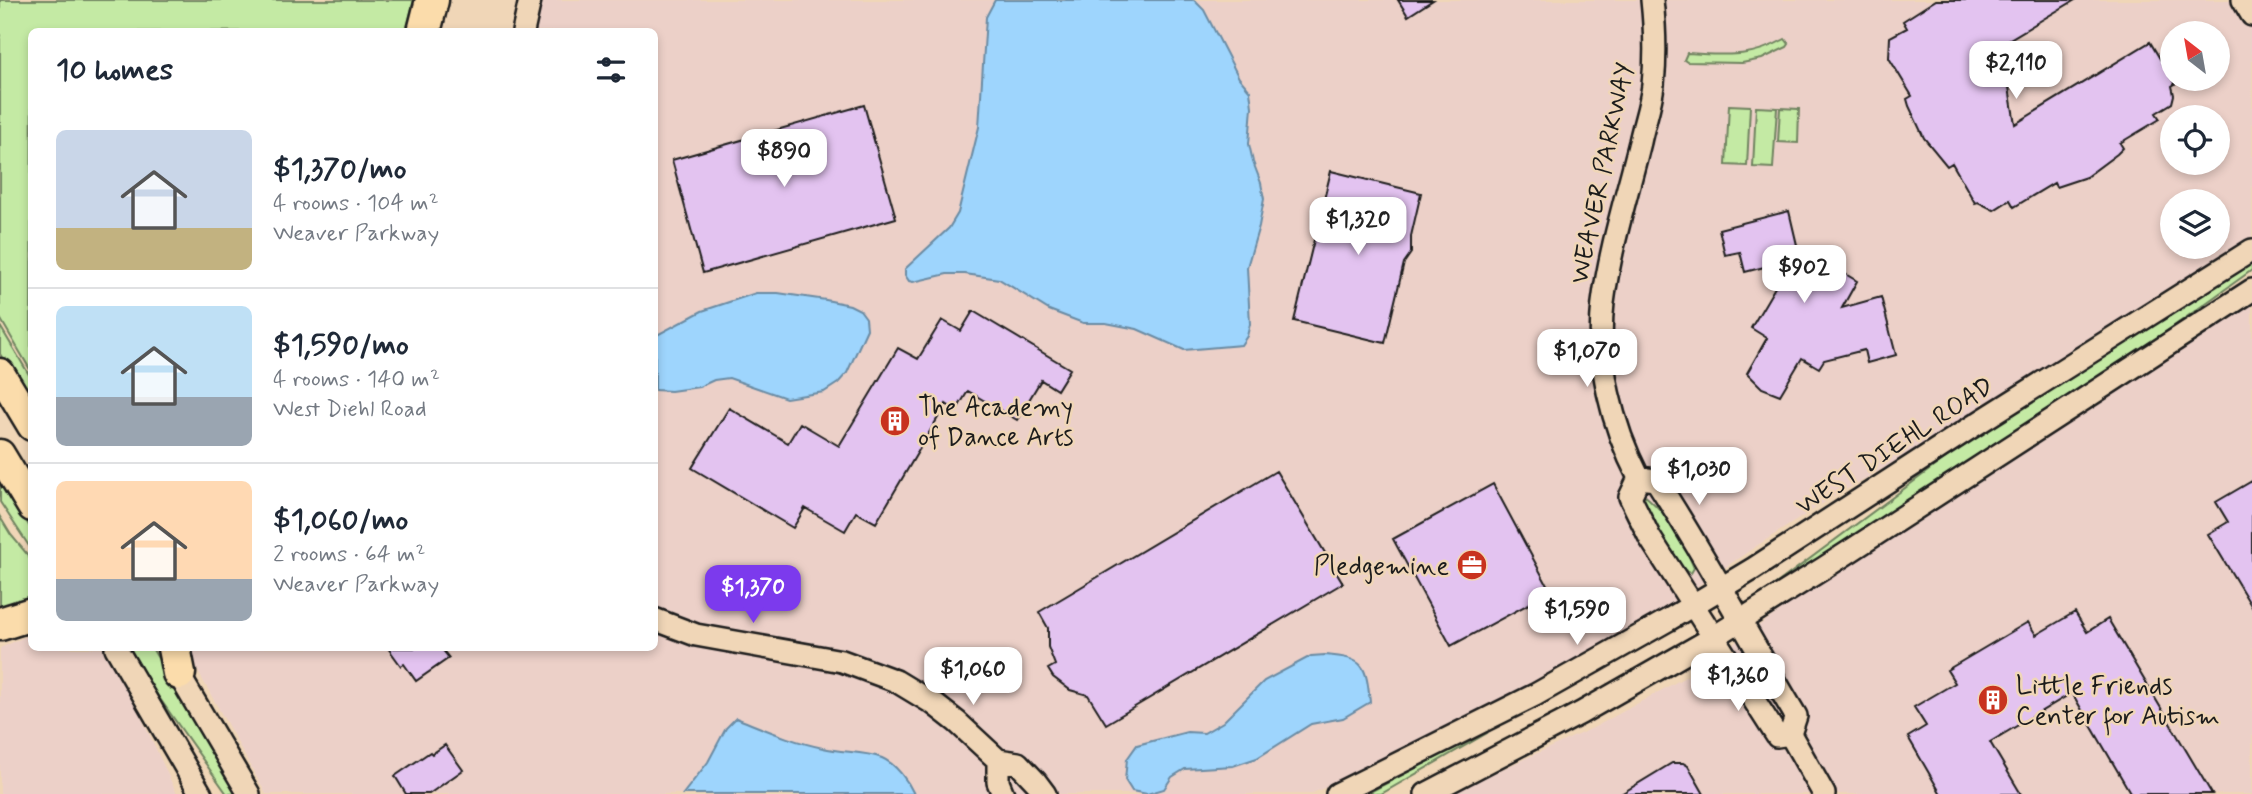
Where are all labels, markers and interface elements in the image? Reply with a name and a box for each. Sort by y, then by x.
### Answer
north arrow [2160,21,2230,91]
map controls [2160,21,2230,259]
pin: $2,110 [1959,42,2073,101]
text: $2,110 [1985,49,2047,79]
text: 10 homes [56,51,173,90]
icon: filters [592,51,630,89]
street label: WEAVER PARKWAY [1563,60,1643,287]
button: locate [2160,105,2230,175]
pin: $890 [743,130,825,189]
text: $890 [757,137,811,167]
text: $1,370/mo [273,150,407,189]
icon: home [112,158,196,242]
text: 4 rooms · 104 m² [273,189,439,219]
button: layers [2160,189,2230,259]
pin: $1,320 [1301,198,1415,257]
text: $1,320 [1325,205,1391,235]
text: Weaver Parkway [273,219,439,249]
pin: $902 [1763,246,1845,305]
text: $902 [1778,253,1830,283]
text: $1,590/mo [273,326,409,365]
pin: $1,070 [1530,330,1644,389]
icon: home [112,334,196,418]
text: $1,070 [1553,337,1621,367]
text: 4 rooms · 140 m² [273,365,440,395]
street label: WEST DIEHL ROAD [1790,370,2001,523]
place label: The Academy of Dance Arts [918,391,1074,455]
text: West Diehl Road [273,395,427,425]
building icon: The Academy of Dance Arts [878,404,912,438]
pin: $1,030 [1642,448,1756,507]
text: $1,030 [1667,455,1731,485]
text: $1,060/mo [273,501,408,540]
icon: home [112,509,196,593]
text: 2 rooms · 64 m² [273,540,425,570]
office icon: Pledgemine [1455,548,1489,582]
place label: Pledgemine [1314,550,1449,584]
pin: $1,370 [696,566,810,625]
text: Weaver Parkway [273,570,439,600]
text: $1,370 [721,573,785,603]
pin: $1,590 [1520,588,1634,647]
text: $1,590 [1544,595,1610,625]
pin: $1,060 [916,648,1030,707]
pin: $1,360 [1681,654,1795,713]
text: $1,060 [940,655,1006,685]
text: $1,360 [1707,661,1769,691]
place label: Little Friends Center for Autism [2016,670,2220,736]
building icon: Little Friends Center for Autism [1976,683,2010,717]

